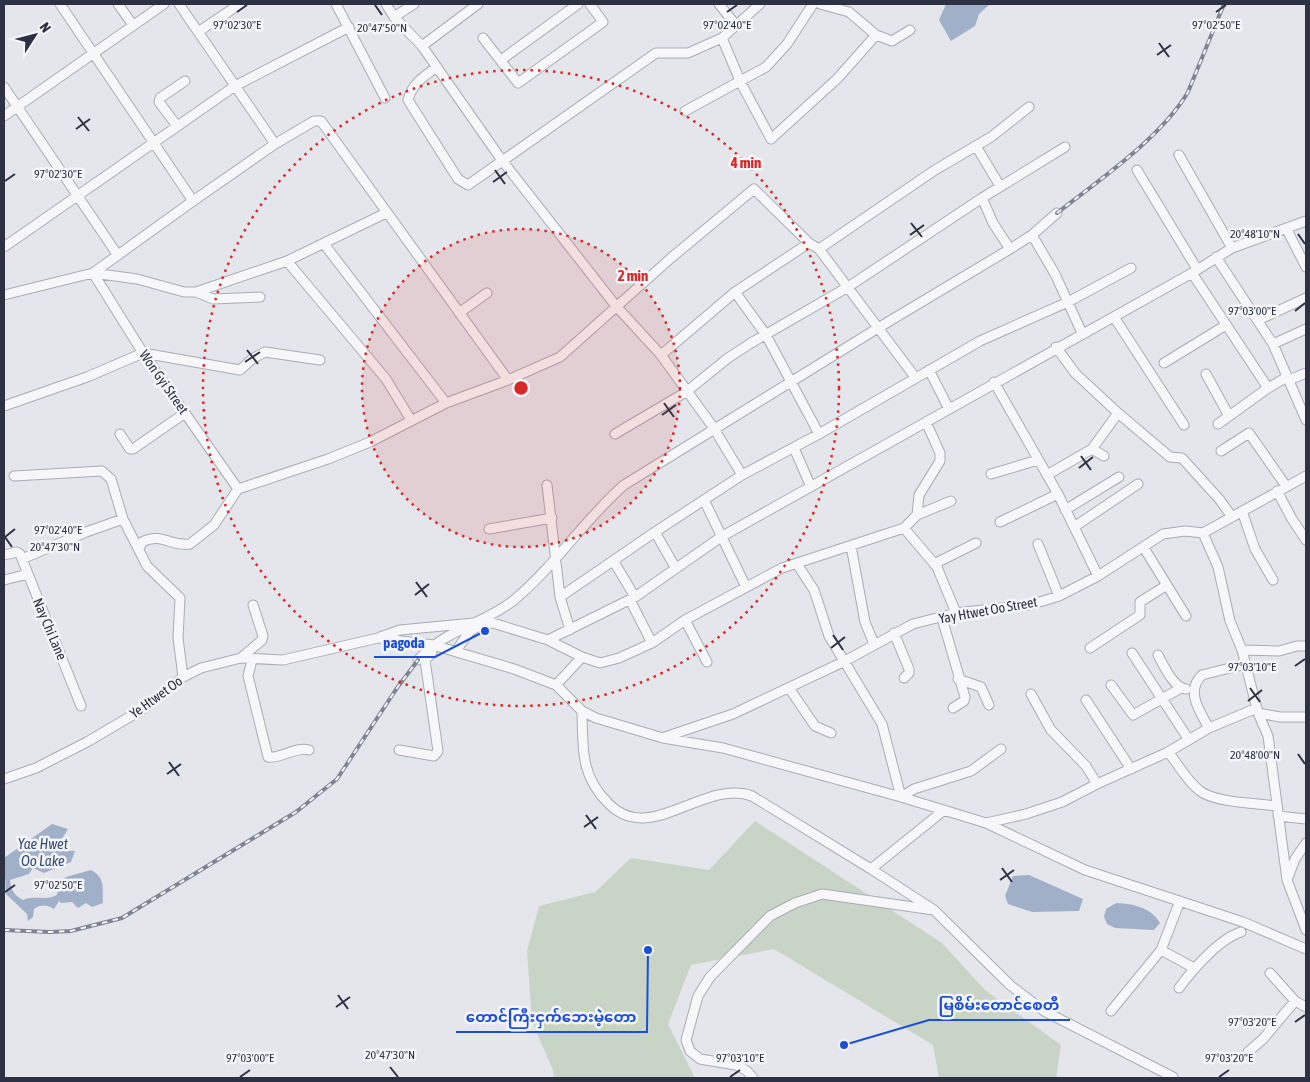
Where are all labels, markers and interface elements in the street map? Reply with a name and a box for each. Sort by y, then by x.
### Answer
north arrow [10,10,60,60]
text: 97°02'30"E [213,18,261,32]
text: 97°02'40"E [703,18,751,32]
text: 97°02'50"E [1192,18,1240,32]
text: N [37,19,54,35]
text: 20°47'50"N [357,21,407,35]
text: 4 min [730,154,761,171]
text: 97°02'30"E [34,167,82,181]
text: 20°48'10"N [1230,227,1280,241]
text: 2 min [618,267,648,284]
text: 97°03'00"E [1228,304,1276,318]
street label: Won Gyi Street [136,347,192,417]
centre of rings [512,379,530,397]
text: 97°02'40"E [34,523,82,537]
text: 20°47'30"N [30,540,80,554]
street label: Yay Htwet Oo Street [938,593,1038,627]
street label: Nay Chi Lane [30,596,70,662]
callout: pagoda [374,627,435,657]
text: pagoda [383,634,425,651]
text: 97°03'10"E [1228,660,1276,674]
street label: Ye Htwet Oo [127,673,185,721]
text: 20°48'00"N [1230,748,1280,762]
water label: Yae Hwet Oo Lake [18,835,69,869]
text: 97°02'50"E [34,878,82,892]
callout: မြစိမ်းတောင်စေတီ [929,990,1070,1020]
text: မြစိမ်းတောင်စေတီ [939,995,1059,1017]
callout: တောင်ကြီးငှက်ဘေးမဲ့တော [456,1002,647,1032]
text: တောင်ကြီးငှက်ဘေးမဲ့တော [466,1007,636,1029]
text: 97°03'20"E [1228,1015,1276,1029]
text: 20°47'30"N [365,1048,415,1062]
text: 97°03'00"E [226,1051,274,1065]
text: 97°03'10"E [716,1051,764,1065]
text: 97°03'20"E [1205,1051,1253,1065]

